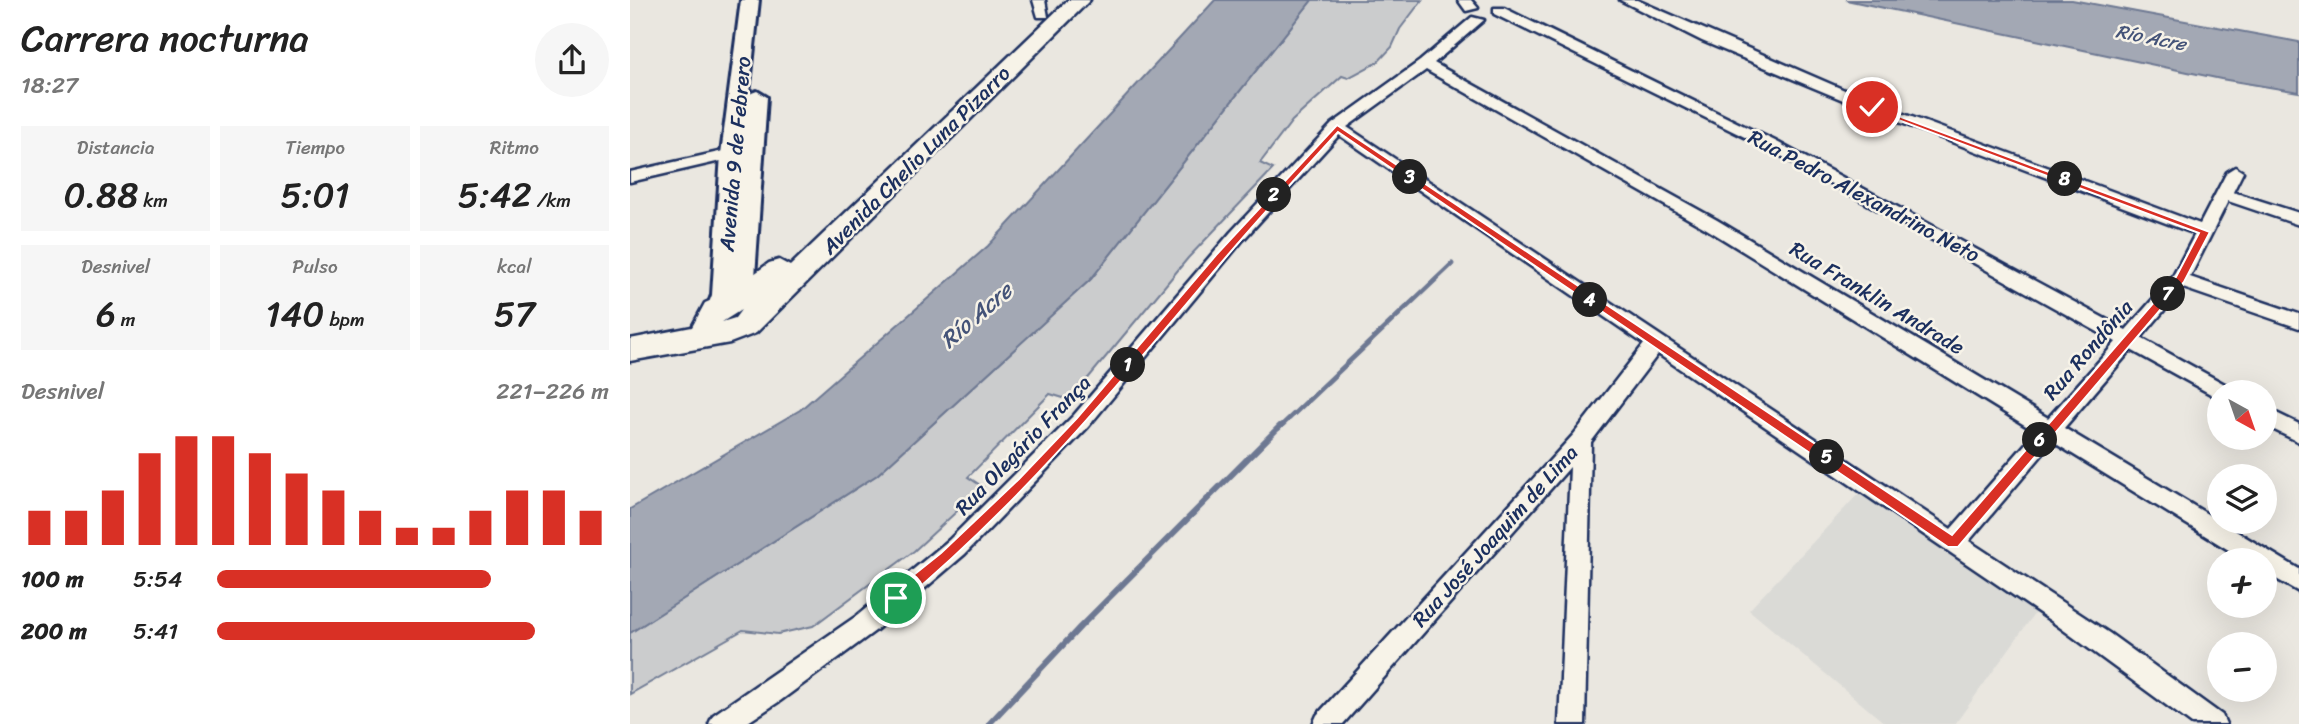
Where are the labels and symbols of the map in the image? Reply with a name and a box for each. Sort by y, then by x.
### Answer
water label: Río Acre [2113,15,2191,61]
street label: Avenida 9 de Febrero [707,55,762,254]
street label: Avenida Chelio Luna Pizarro [811,56,1020,265]
pin [1842,77,1902,137]
street label: Rua Pedro Alexandrino Neto [1741,119,1987,274]
pin: 3 [1392,160,1428,194]
pin: 8 [2048,162,2082,196]
pin: 2 [1256,178,1292,212]
street label: Rua Franklin Andrade [1782,230,1972,366]
water label: Río Acre [931,270,1024,359]
pin: 7 [2150,276,2186,312]
pin: 4 [1572,282,1608,318]
street label: Rua Rondônia [2033,290,2143,409]
pin: 1 [1110,348,1146,382]
street label: Rua Olegário França [945,365,1101,525]
north arrow [2207,380,2277,450]
pin: 6 [2022,422,2058,458]
street label: Rua José Joaquim de Lima [1402,435,1588,636]
pin: 5 [1810,440,1844,475]
pin [866,568,926,628]

